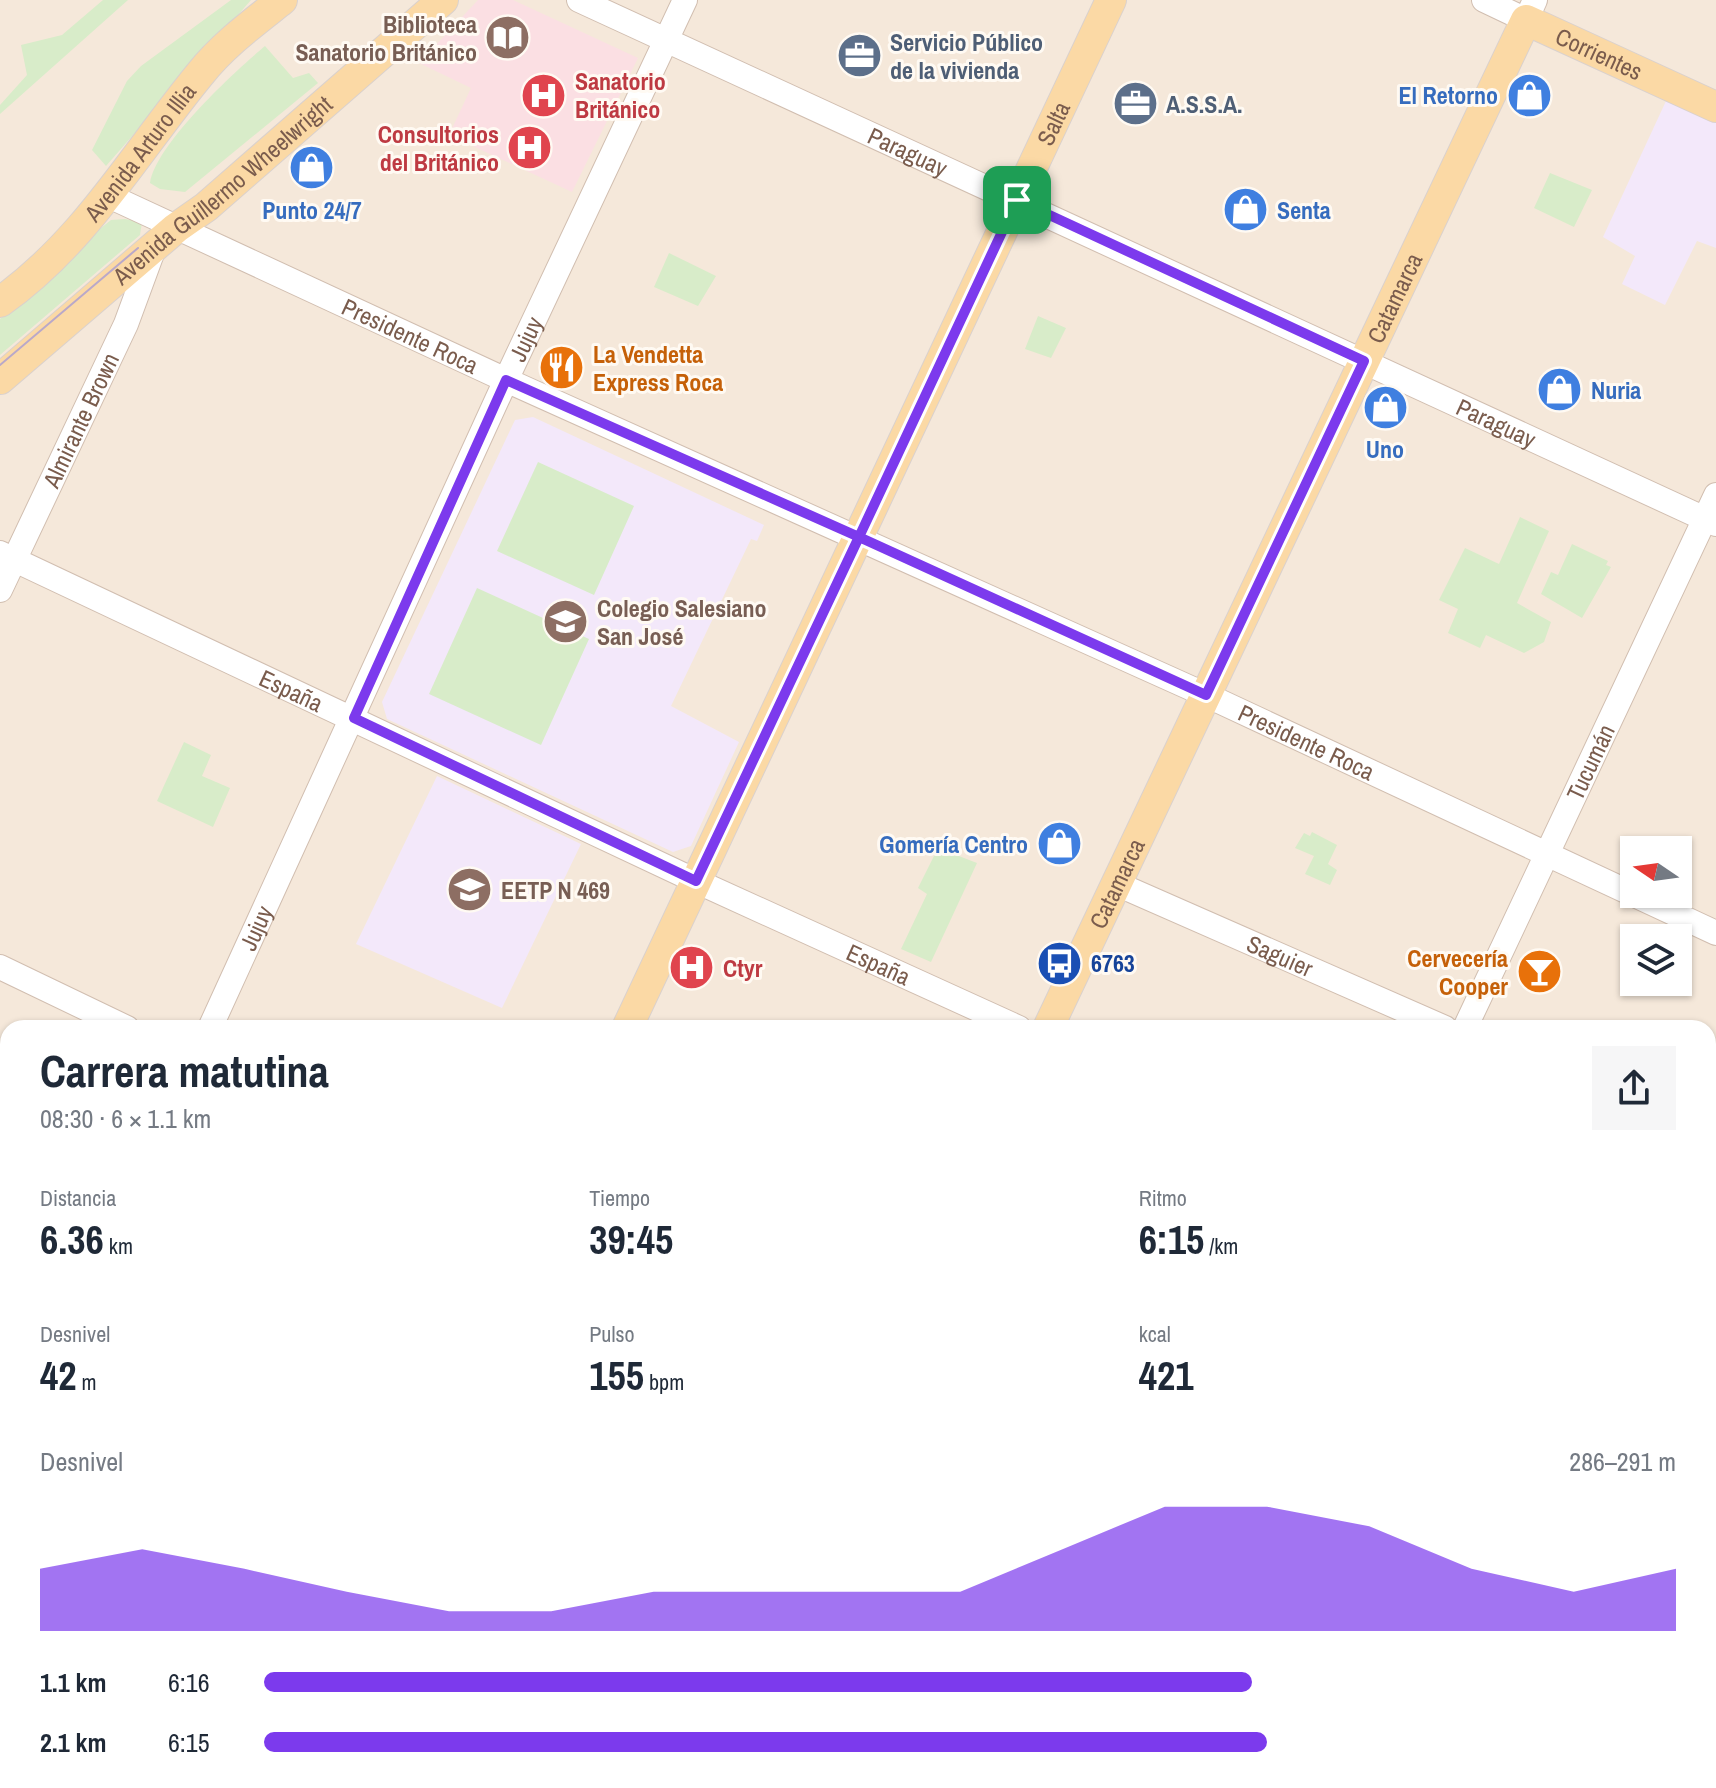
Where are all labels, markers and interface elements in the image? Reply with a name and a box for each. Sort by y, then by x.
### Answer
place label: Biblioteca Sanatorio Británico [295,8,477,68]
library icon: Biblioteca Sanatorio Británico [484,14,532,62]
street label: Corrientes [1551,20,1648,87]
place label: Servicio Público de la vivienda [890,26,1043,86]
office icon: Servicio Público de la vivienda [835,32,883,80]
place label: Sanatorio Británico [575,65,666,125]
hospital icon: Sanatorio Británico [520,71,568,119]
shop icon: El Retorno [1505,71,1553,119]
street label: Avenida Arturo Illia [76,76,203,229]
place label: El Retorno [1398,79,1498,111]
office icon: A.S.S.A. [1111,80,1159,128]
street label: Avenida Guillermo Wheelwright [105,88,339,292]
place label: A.S.S.A. [1166,88,1243,120]
street label: Salta [1029,96,1077,150]
place label: Consultorios del Británico [378,118,499,178]
street label: Paraguay [863,119,953,184]
hospital icon: Consultorios del Británico [506,124,554,172]
shop icon: Punto 24/7 [288,144,336,192]
pin [983,166,1051,234]
icon: arrive [995,178,1039,222]
shop icon: Senta [1222,186,1270,234]
place label: Punto 24/7 [262,194,362,226]
place label: Senta [1277,194,1331,226]
street label: Catamarca [1359,248,1429,348]
street label: Presidente Roca [337,290,484,381]
street label: Jujuy [501,311,550,366]
place label: La Vendetta Express Roca [593,338,723,398]
restaurant icon: La Vendetta Express Roca [538,344,586,392]
street label: Almirante Brown [34,347,126,494]
shop icon: Nuria [1536,366,1584,414]
place label: Nuria [1591,374,1641,406]
shop icon: Uno [1361,383,1409,431]
street label: Paraguay [1451,391,1541,455]
place label: Uno [1366,433,1404,465]
place label: Colegio Salesiano San José [597,592,767,652]
school or university icon: Colegio Salesiano San José [542,598,590,646]
street label: España [254,662,328,719]
street label: Presidente Roca [1233,696,1380,787]
street label: Tucumán [1559,719,1622,805]
shop icon: Gomería Centro [1035,820,1083,868]
place label: Gomería Centro [879,828,1028,860]
street label: Catamarca [1081,833,1152,934]
north arrow [1620,836,1692,908]
map controls [1620,836,1692,996]
school or university icon: EETP N 469 [446,866,494,914]
place label: EETP N 469 [501,874,610,906]
street label: Jujuy [232,900,280,955]
button: layers [1620,924,1692,996]
street label: Saguier [1242,927,1318,984]
street label: España [842,936,916,993]
bus stop icon: 6763 [1036,939,1084,987]
place label: Cervecería Cooper [1407,942,1508,1002]
hospital icon: Ctyr [668,944,716,992]
place label: 6763 [1091,947,1135,979]
bar icon: Cervecería Cooper [1515,948,1563,996]
place label: Ctyr [723,952,763,984]
text: Carrera matutina [40,1041,329,1101]
button: share [1592,1046,1676,1130]
text: 08:30 · 6 × 1.1 km [40,1101,211,1136]
text: Distancia [40,1183,116,1213]
text: Tiempo [589,1183,650,1213]
text: Ritmo [1139,1183,1187,1213]
text: 6.36 [40,1213,104,1266]
text: 39:45 [589,1213,673,1266]
text: 6:15 [1139,1213,1204,1266]
text: km [104,1231,133,1261]
text: /km [1204,1231,1238,1261]
text: Desnivel [40,1319,110,1349]
text: Pulso [589,1319,634,1349]
text: kcal [1139,1319,1171,1349]
text: 42 [40,1349,76,1402]
text: 155 [589,1349,644,1402]
text: 421 [1139,1349,1193,1402]
text: m [76,1367,97,1397]
text: bpm [644,1367,684,1397]
text: Desnivel [40,1444,123,1479]
text: 286–291 m [1569,1444,1676,1479]
text: 1.1 km [40,1665,106,1700]
text: 6:16 [168,1665,210,1700]
text: 2.1 km [40,1725,106,1760]
text: 6:15 [168,1725,210,1760]

